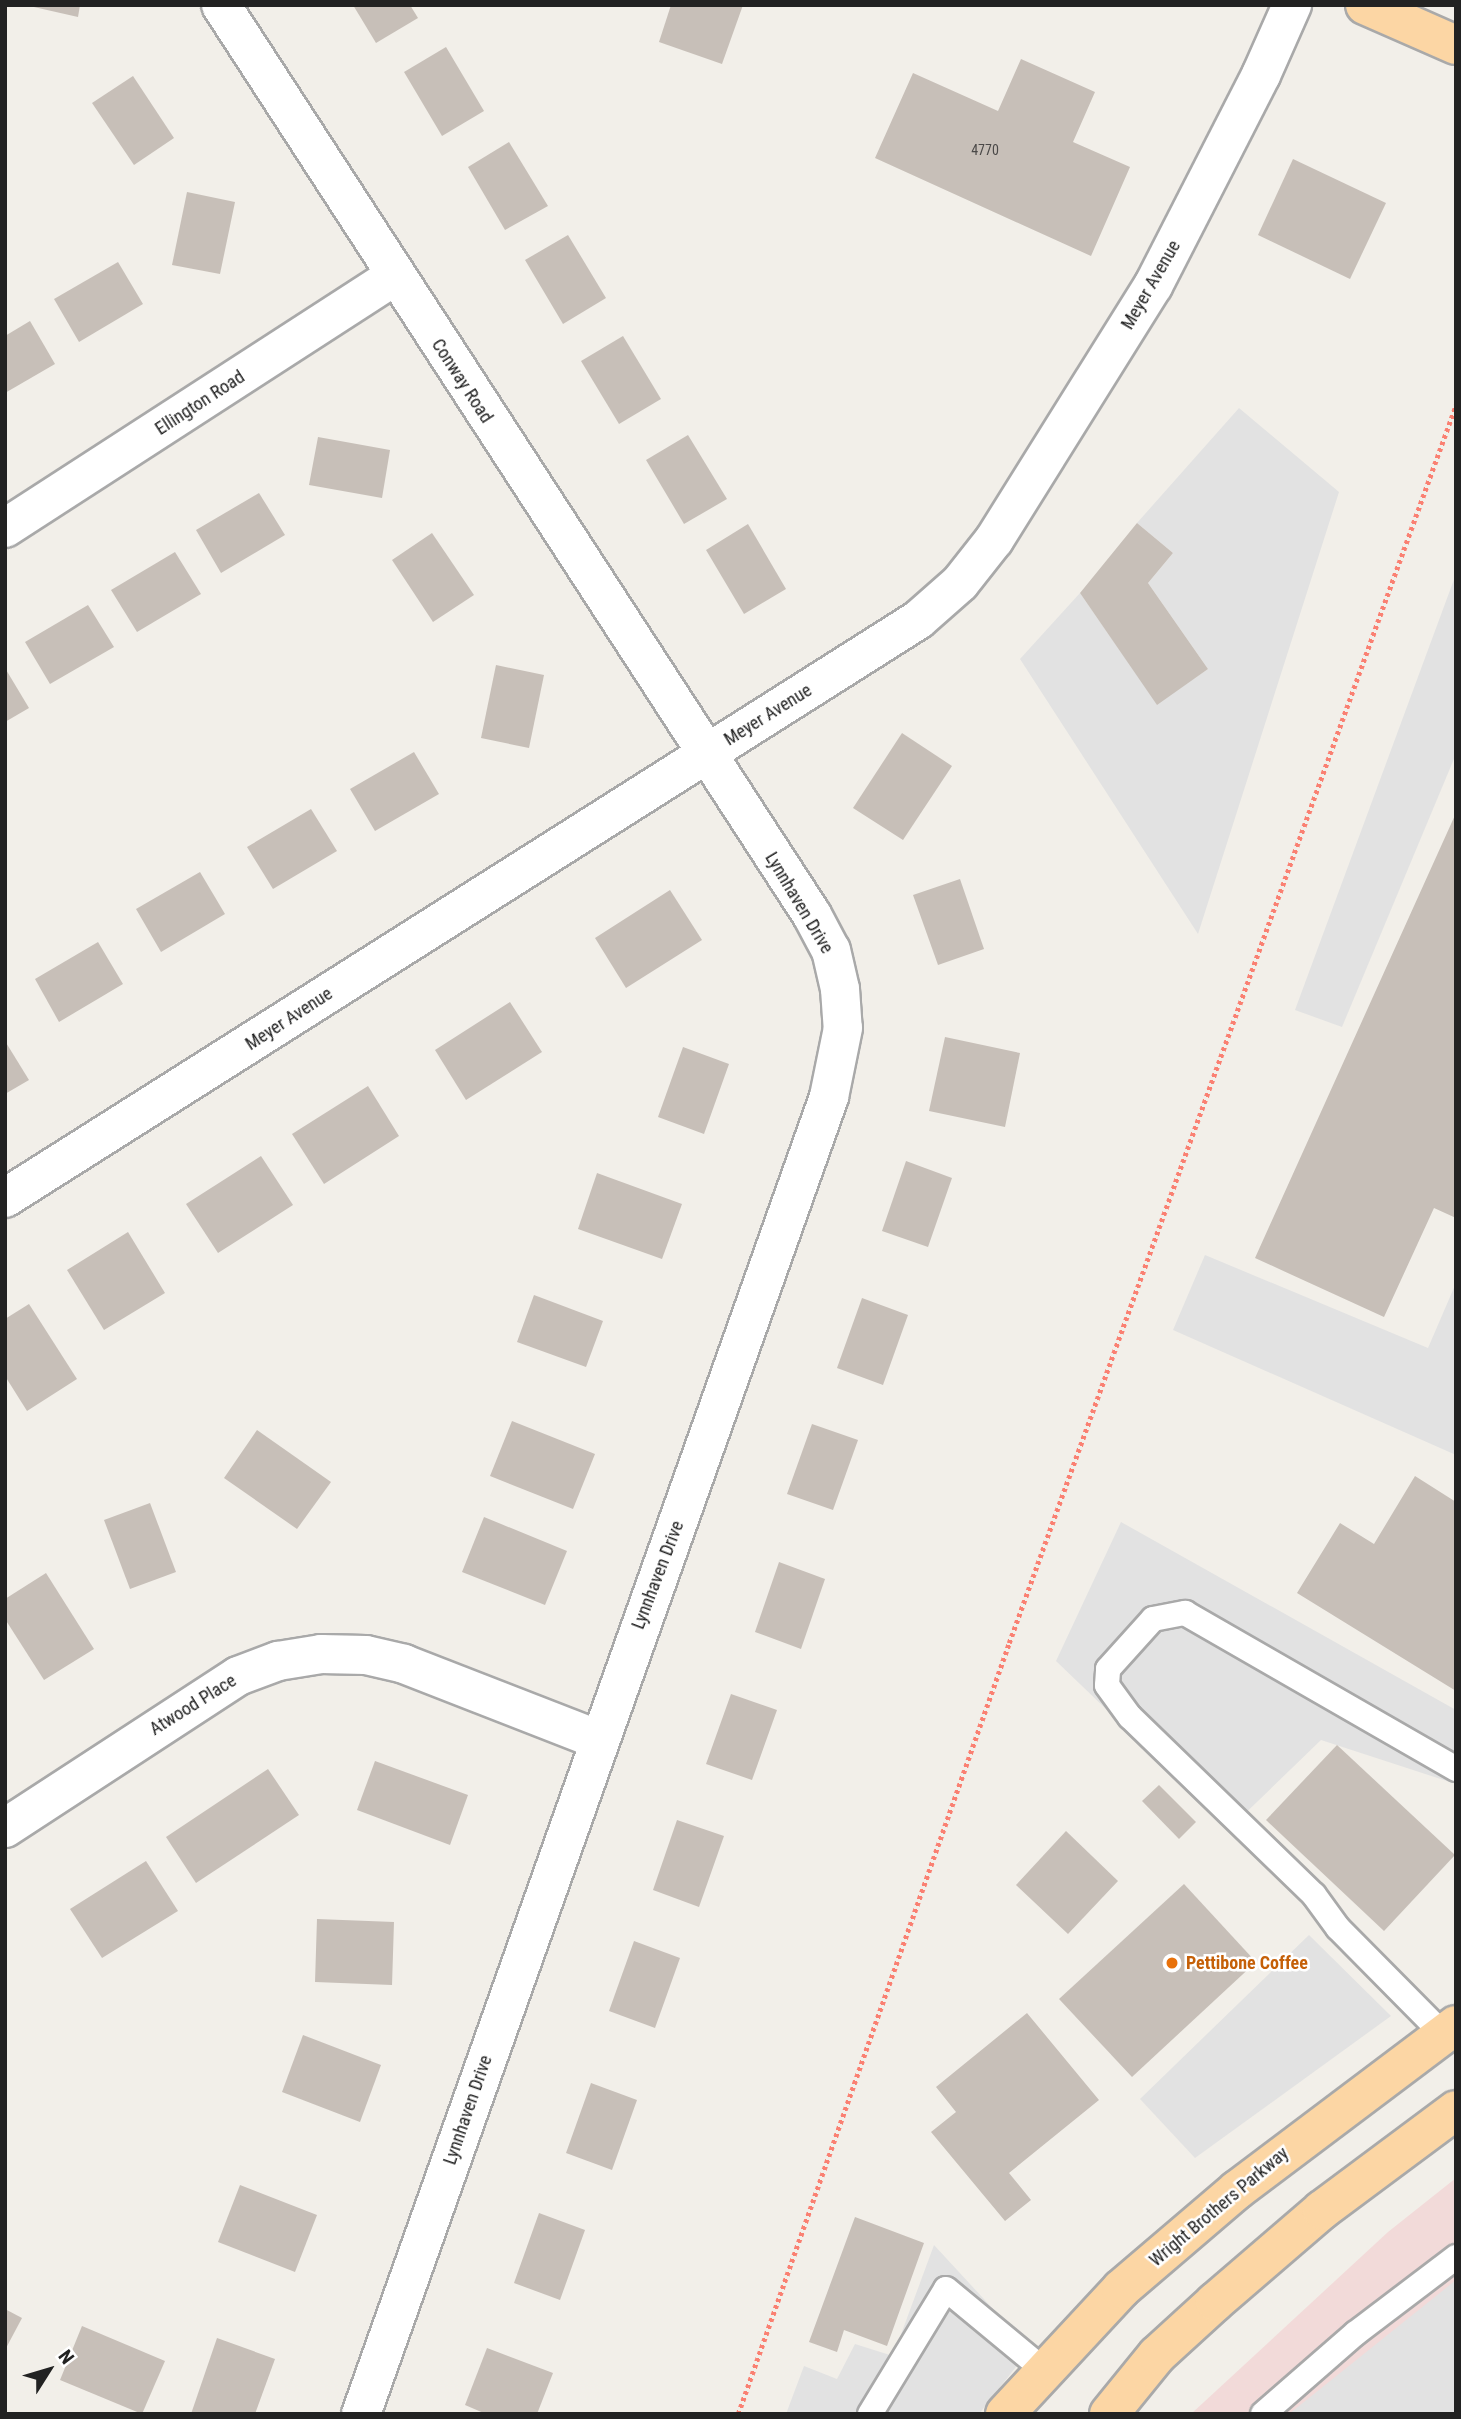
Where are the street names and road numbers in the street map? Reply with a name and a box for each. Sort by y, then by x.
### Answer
street label: Meyer Avenue [1117,237,1185,333]
street label: Conway Road [427,335,497,427]
street label: Ellington Road [151,366,249,440]
street label: Meyer Avenue [720,680,816,750]
street label: Lynnhaven Drive [760,848,838,958]
street label: Meyer Avenue [242,983,336,1055]
street label: Lynnhaven Drive [627,1518,689,1632]
street label: Atwood Place [146,1670,240,1740]
street label: Lynnhaven Drive [439,2052,497,2168]
street label: Wright Brothers Parkway [1145,2143,1293,2271]

